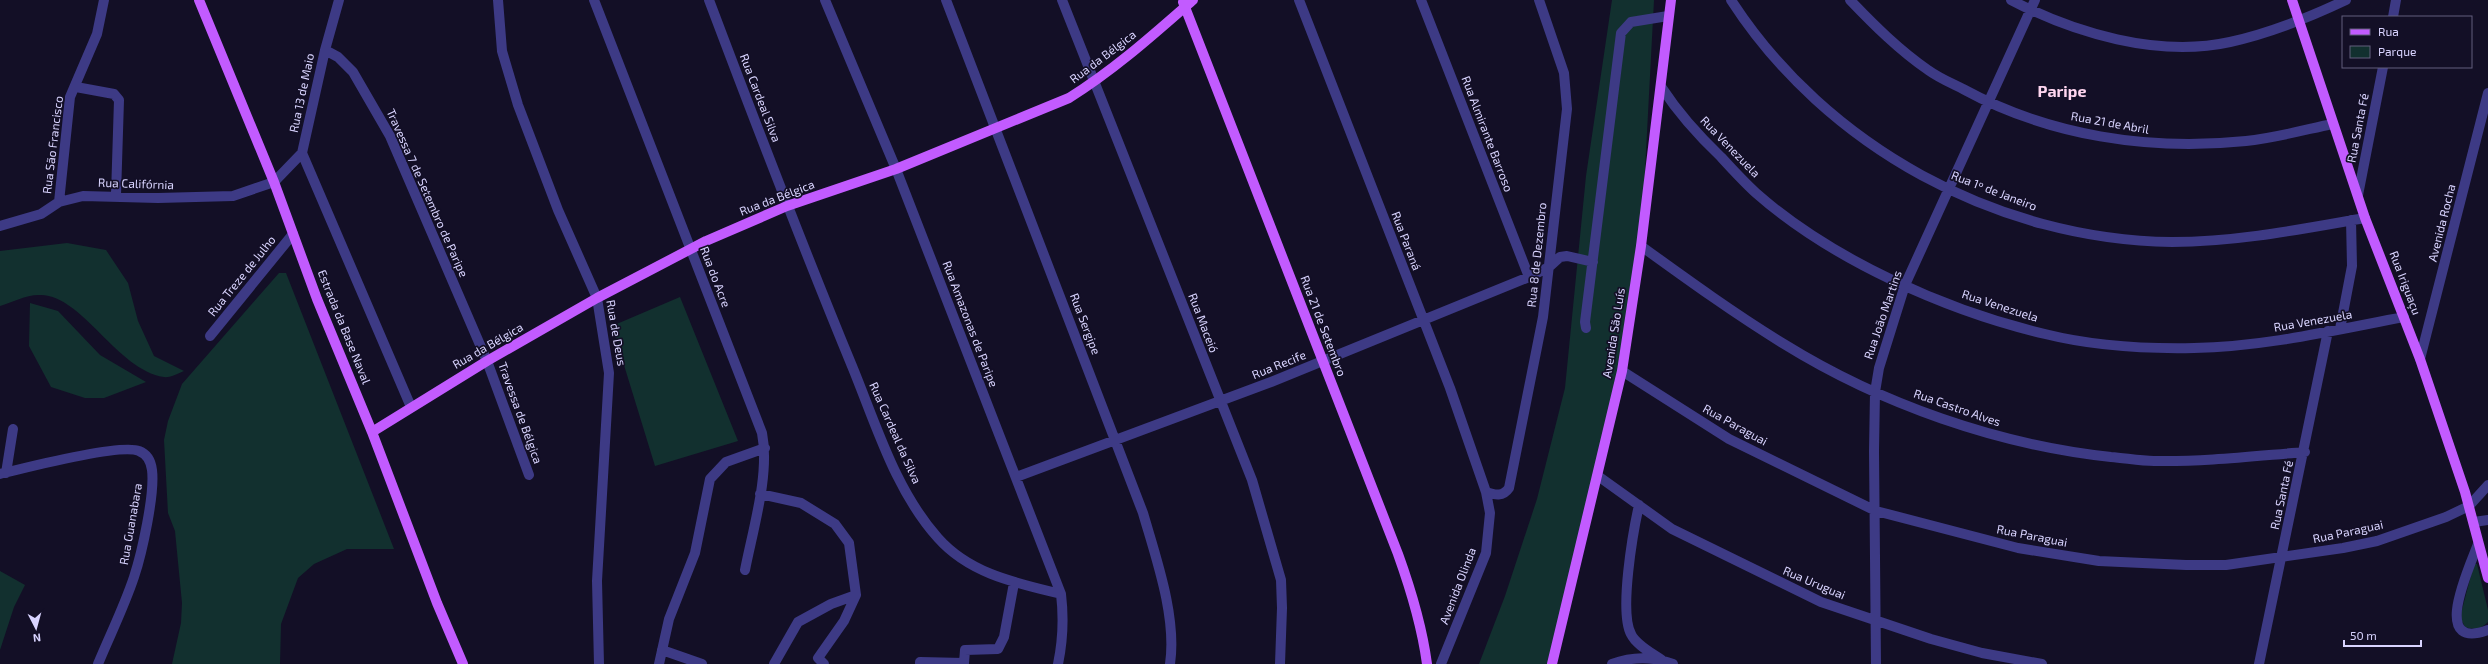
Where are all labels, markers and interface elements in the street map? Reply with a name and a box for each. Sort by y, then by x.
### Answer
legend [2342,16,2472,68]
text: Rua [2378,24,2399,38]
street label: Rua da Bélgica [1067,27,1138,86]
text: Parque [2378,44,2416,58]
street label: Rua 13 de Maio [286,52,316,134]
street label: Rua Cardeal Silva [738,52,784,144]
street label: Rua Almirante Barroso [1459,74,1517,194]
district label: Paripe [2038,81,2086,100]
street label: Rua Santa Fé [2343,92,2371,164]
street label: Rua São Francisco [39,95,65,195]
street label: Travessa 7 de Setembro de Paripe [384,106,471,279]
street label: Rua 21 de Abril [2070,108,2151,136]
street label: Rua Venezuela [1698,113,1763,180]
street label: Rua 1º de Janeiro [1950,167,2039,213]
street label: Rua Califórnia [98,175,174,191]
street label: Rua da Bélgica [737,176,816,218]
street label: Avenida Rocha [2425,182,2457,263]
street label: Rua 8 de Dezembro [1524,202,1548,308]
street label: Rua Paraná [1389,209,1425,272]
street label: Rua Treze de Julho [204,232,278,318]
street label: Rua do Acre [698,244,734,309]
street label: Rua Iriguaçu [2386,249,2425,317]
street label: Rua Amazonas de Paripe [940,259,1001,389]
street label: Estrada da Base Naval [316,268,374,386]
street label: Rua João Martins [1860,269,1904,361]
street label: Rua 21 de Setembro [1298,273,1350,378]
street label: Rua Venezuela [1960,286,2040,324]
street label: Avenida São Luís [1599,287,1627,379]
street label: Rua Sergipe [1068,291,1104,356]
street label: Rua Maceió [1186,291,1222,355]
street label: Rua de Deus [604,299,630,367]
street label: Rua Venezuela [2272,306,2353,334]
street label: Rua da Bélgica [450,319,525,371]
street label: Rua Recife [1250,347,1308,381]
street label: Travessa de Bélgica [496,360,546,465]
street label: Rua Cardeal da Silva [867,380,925,485]
street label: Rua Castro Alves [1912,386,2003,428]
street label: Rua Paraguai [1701,401,1770,448]
street label: Rua Santa Fé [2267,459,2295,531]
street label: Rua Guanabara [116,482,144,566]
street label: Rua Paraguai [2311,517,2384,545]
street label: Rua Paraguai [1996,521,2069,549]
street label: Avenida Olinda [1436,545,1478,626]
street label: Rua Uruguai [1781,563,1848,601]
north arrow [16,608,56,648]
scale bar [2344,622,2421,648]
text: 50 m [2350,628,2377,642]
text: N [32,632,42,645]

